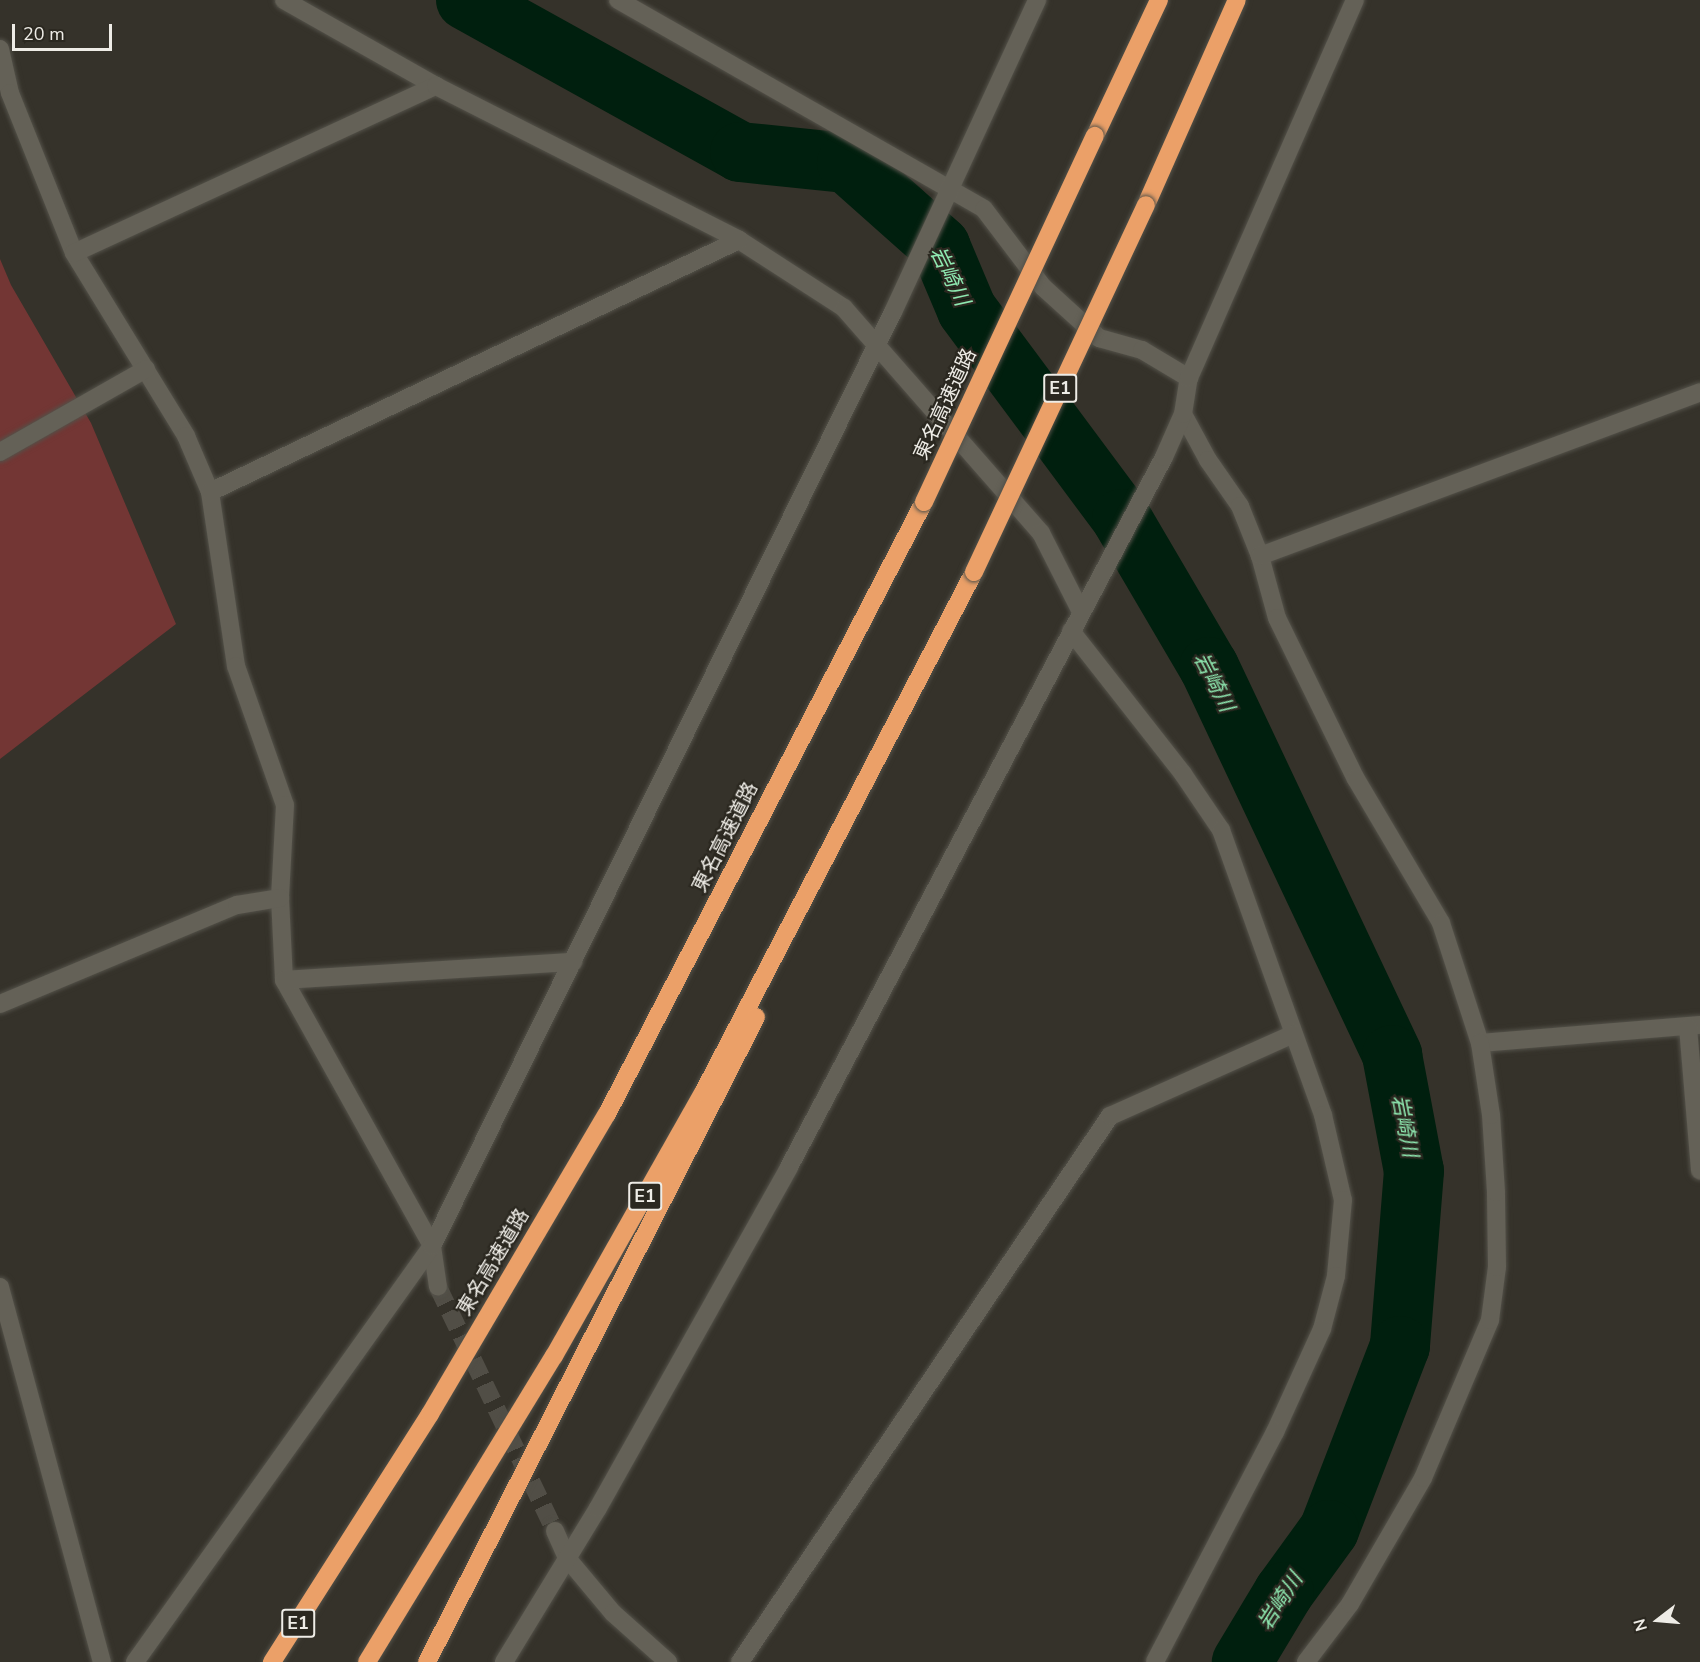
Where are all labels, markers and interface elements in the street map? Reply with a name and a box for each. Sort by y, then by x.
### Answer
scale bar [15,12,116,50]
text: 20 m [23,22,65,46]
water label: 岩崎川 [925,242,975,310]
street label: 東名高速道路 [909,345,981,463]
road number: E1 [1042,373,1078,403]
water label: 岩崎川 [1188,648,1240,716]
street label: 東名高速道路 [687,778,763,896]
water label: 岩崎川 [1387,1093,1423,1159]
road number: E1 [627,1181,663,1211]
street label: 東名高速道路 [452,1204,534,1320]
water label: 岩崎川 [1252,1568,1308,1634]
north arrow [1628,1590,1688,1650]
road number: E1 [280,1608,316,1638]
text: N [1628,1616,1653,1634]

